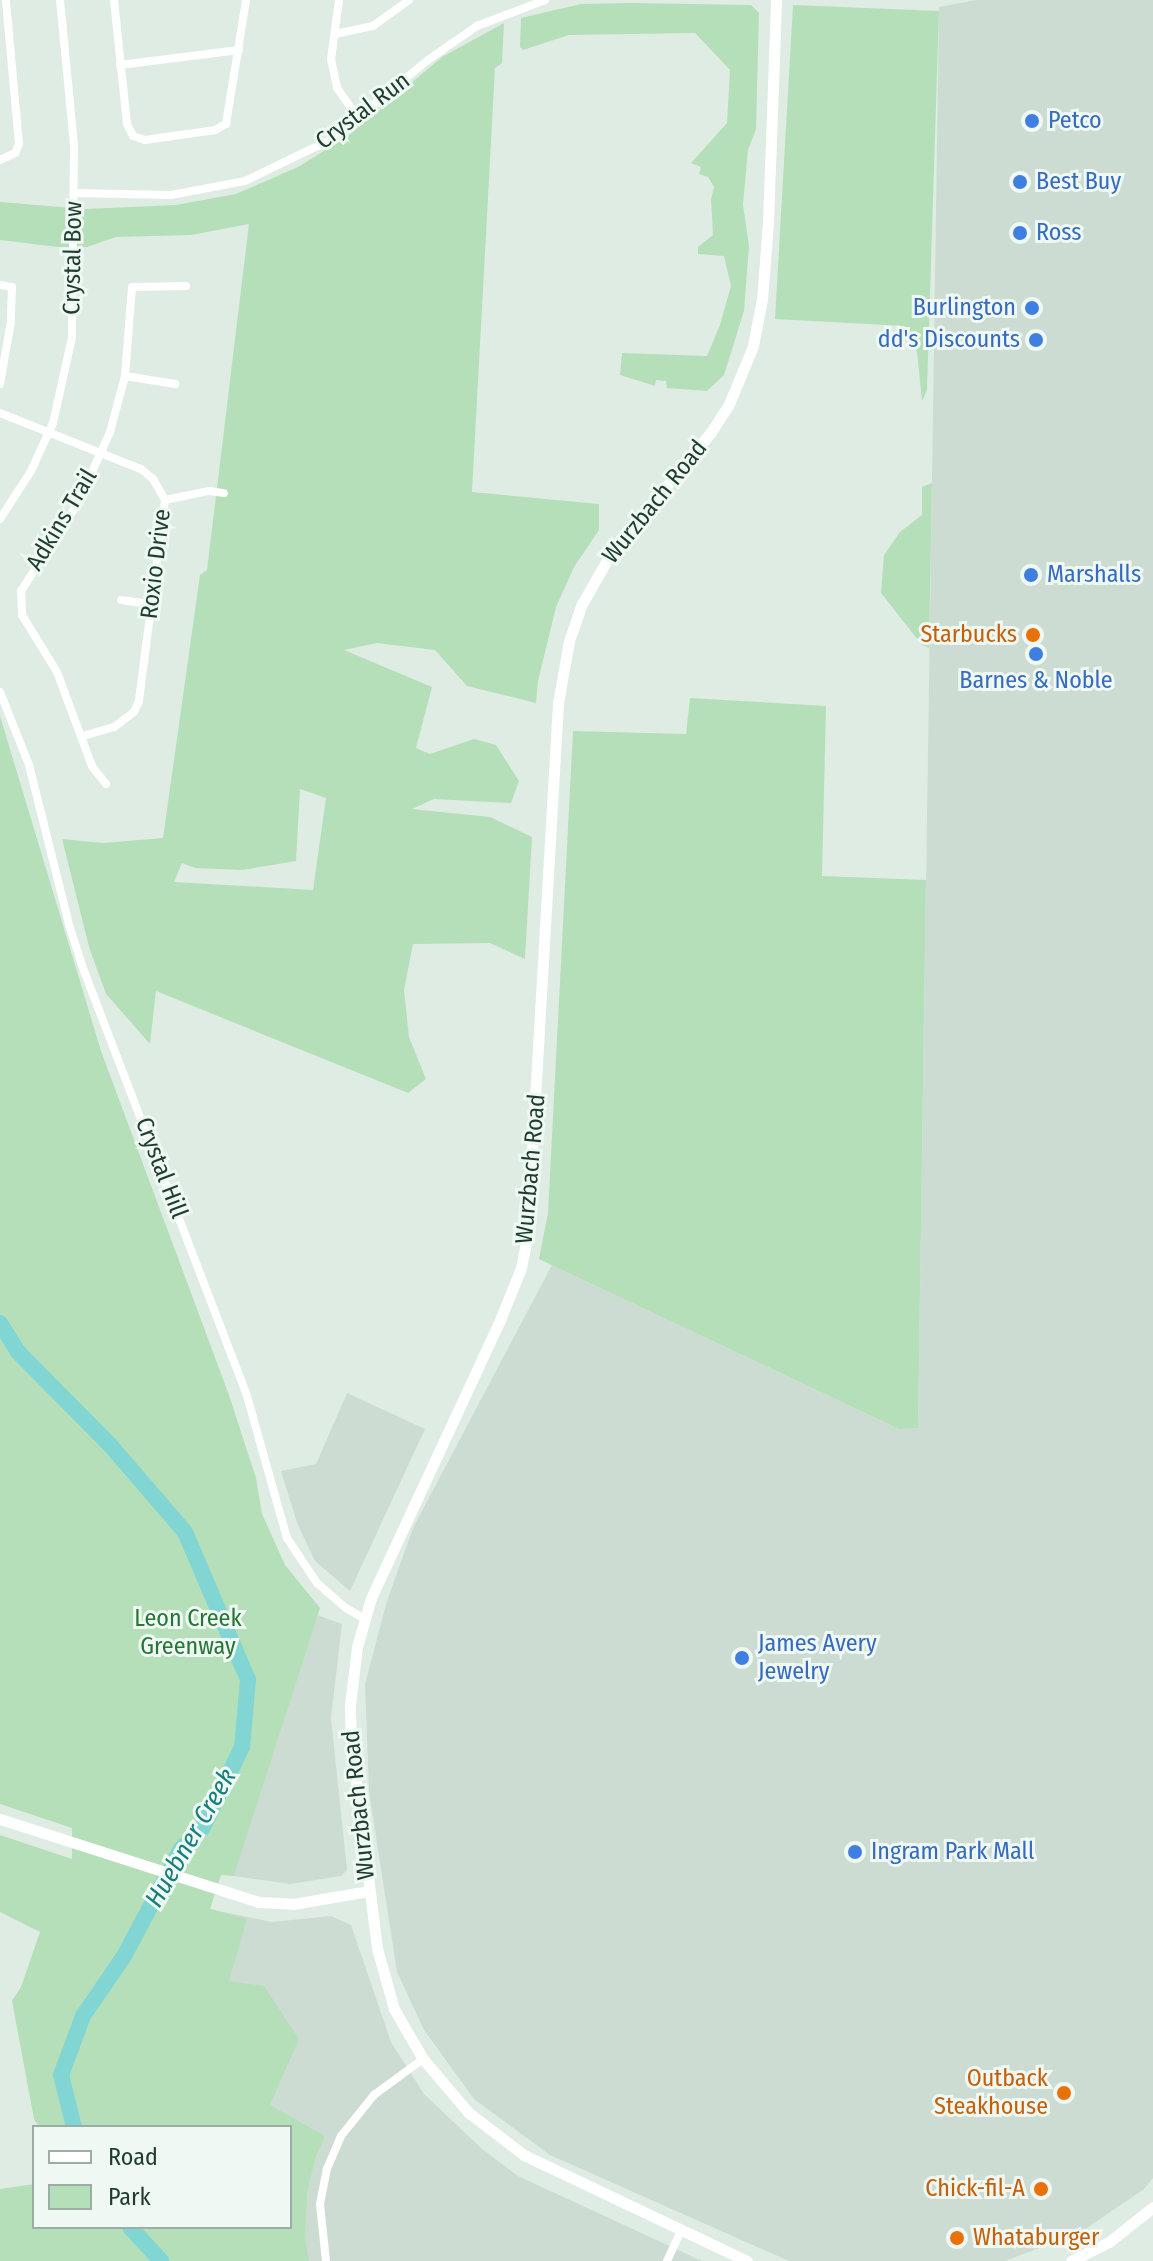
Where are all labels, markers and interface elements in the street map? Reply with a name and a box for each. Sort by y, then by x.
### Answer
street label: Crystal Run [310,66,416,156]
place label: Petco [1048,107,1102,135]
marker: Petco [1023,112,1041,130]
place label: Best Buy [1036,168,1121,196]
marker: Best Buy [1011,173,1029,191]
street label: Crystal Bow [58,201,88,315]
place label: Ross [1036,219,1082,247]
marker: Ross [1011,224,1029,242]
place label: Burlington [913,294,1016,322]
marker: Burlington [1023,299,1041,317]
place label: dd's Discounts [878,326,1020,354]
marker: dd's Discounts [1027,331,1045,349]
street label: Wurzbach Road [596,434,714,570]
street label: Adkins Trail [20,464,104,576]
street label: Roxio Drive [135,507,177,621]
place label: Marshalls [1047,561,1141,589]
marker: Marshalls [1022,566,1040,584]
place label: Starbucks [920,621,1017,649]
marker: Starbucks [1024,626,1042,644]
marker: Barnes & Noble [1027,645,1045,663]
place label: Barnes & Noble [959,667,1113,695]
street label: Wurzbach Road [510,1093,552,1245]
street label: Crystal Hill [129,1114,193,1222]
park label: Leon Creek Greenway [134,1605,242,1661]
place label: James Avery Jewelry [758,1630,877,1686]
marker: James Avery Jewelry [733,1649,751,1667]
street label: Wurzbach Road [337,1729,381,1881]
water label: Huebner Creek [139,1763,243,1913]
place label: Ingram Park Mall [871,1838,1034,1866]
marker: Ingram Park Mall [846,1843,864,1861]
place label: Outback Steakhouse [934,2065,1048,2121]
marker: Outback Steakhouse [1055,2084,1073,2102]
legend [32,2125,292,2229]
text: Road [108,2143,158,2171]
place label: Chick-fil-A [925,2175,1025,2203]
marker: Chick-fil-A [1032,2180,1050,2198]
text: Park [108,2183,151,2211]
place label: Whataburger [973,2224,1099,2252]
marker: Whataburger [948,2229,966,2247]

